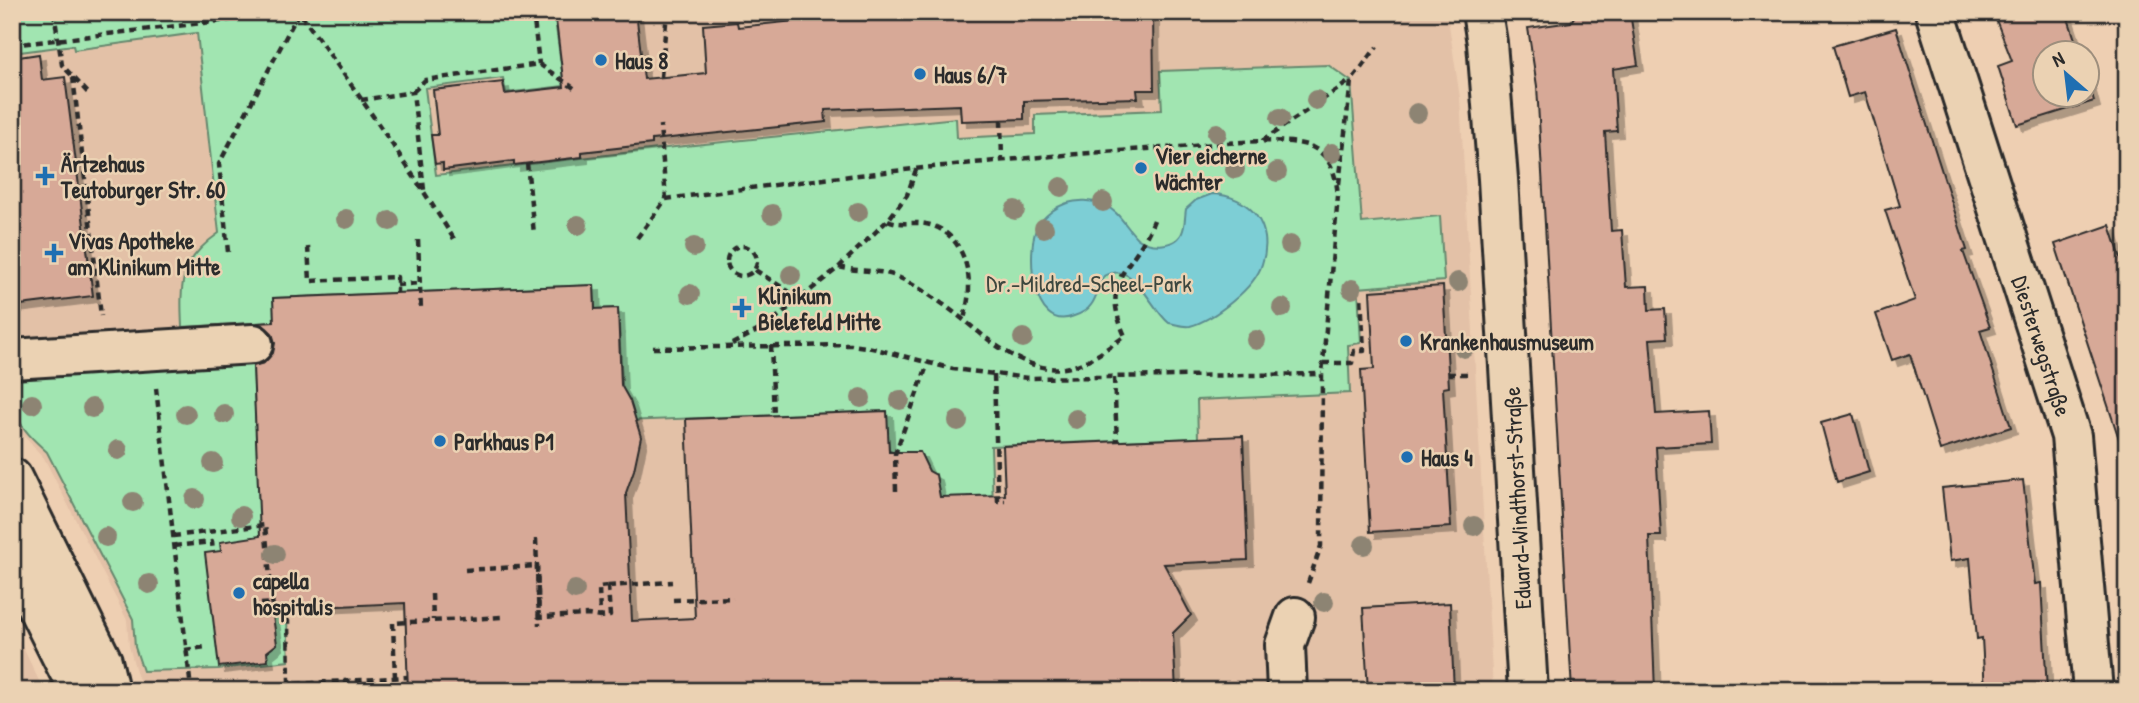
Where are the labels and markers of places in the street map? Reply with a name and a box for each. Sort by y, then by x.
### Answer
place label: Haus 8 [615,45,668,76]
marker: Haus 8 [593,52,609,68]
place label: Haus 6/7 [934,59,1007,90]
marker: Haus 6/7 [912,66,928,82]
place label: Vier eicherne Wächter [1155,140,1268,197]
place label: Ärtzehaus Teutoburger Str. 60 [60,148,225,206]
marker: Vier eicherne Wächter [1133,160,1149,176]
marker: Ärtzehaus Teutoburger Str. 60 [35,166,55,186]
place label: Vivas Apotheke am Klinikum Mitte [68,225,221,282]
marker: Vivas Apotheke am Klinikum Mitte [46,245,62,261]
place label: Klinikum Bielefeld Mitte [758,280,882,337]
marker: Klinikum Bielefeld Mitte [732,298,752,318]
place label: Krankenhausmuseum [1420,326,1594,357]
marker: Krankenhausmuseum [1398,333,1414,349]
place label: Parkhaus P1 [454,426,554,457]
marker: Parkhaus P1 [432,433,448,449]
place label: Haus 4 [1421,442,1473,473]
marker: Haus 4 [1399,449,1415,465]
place label: capella hospitalis [253,565,333,623]
marker: capella hospitalis [231,585,247,601]

